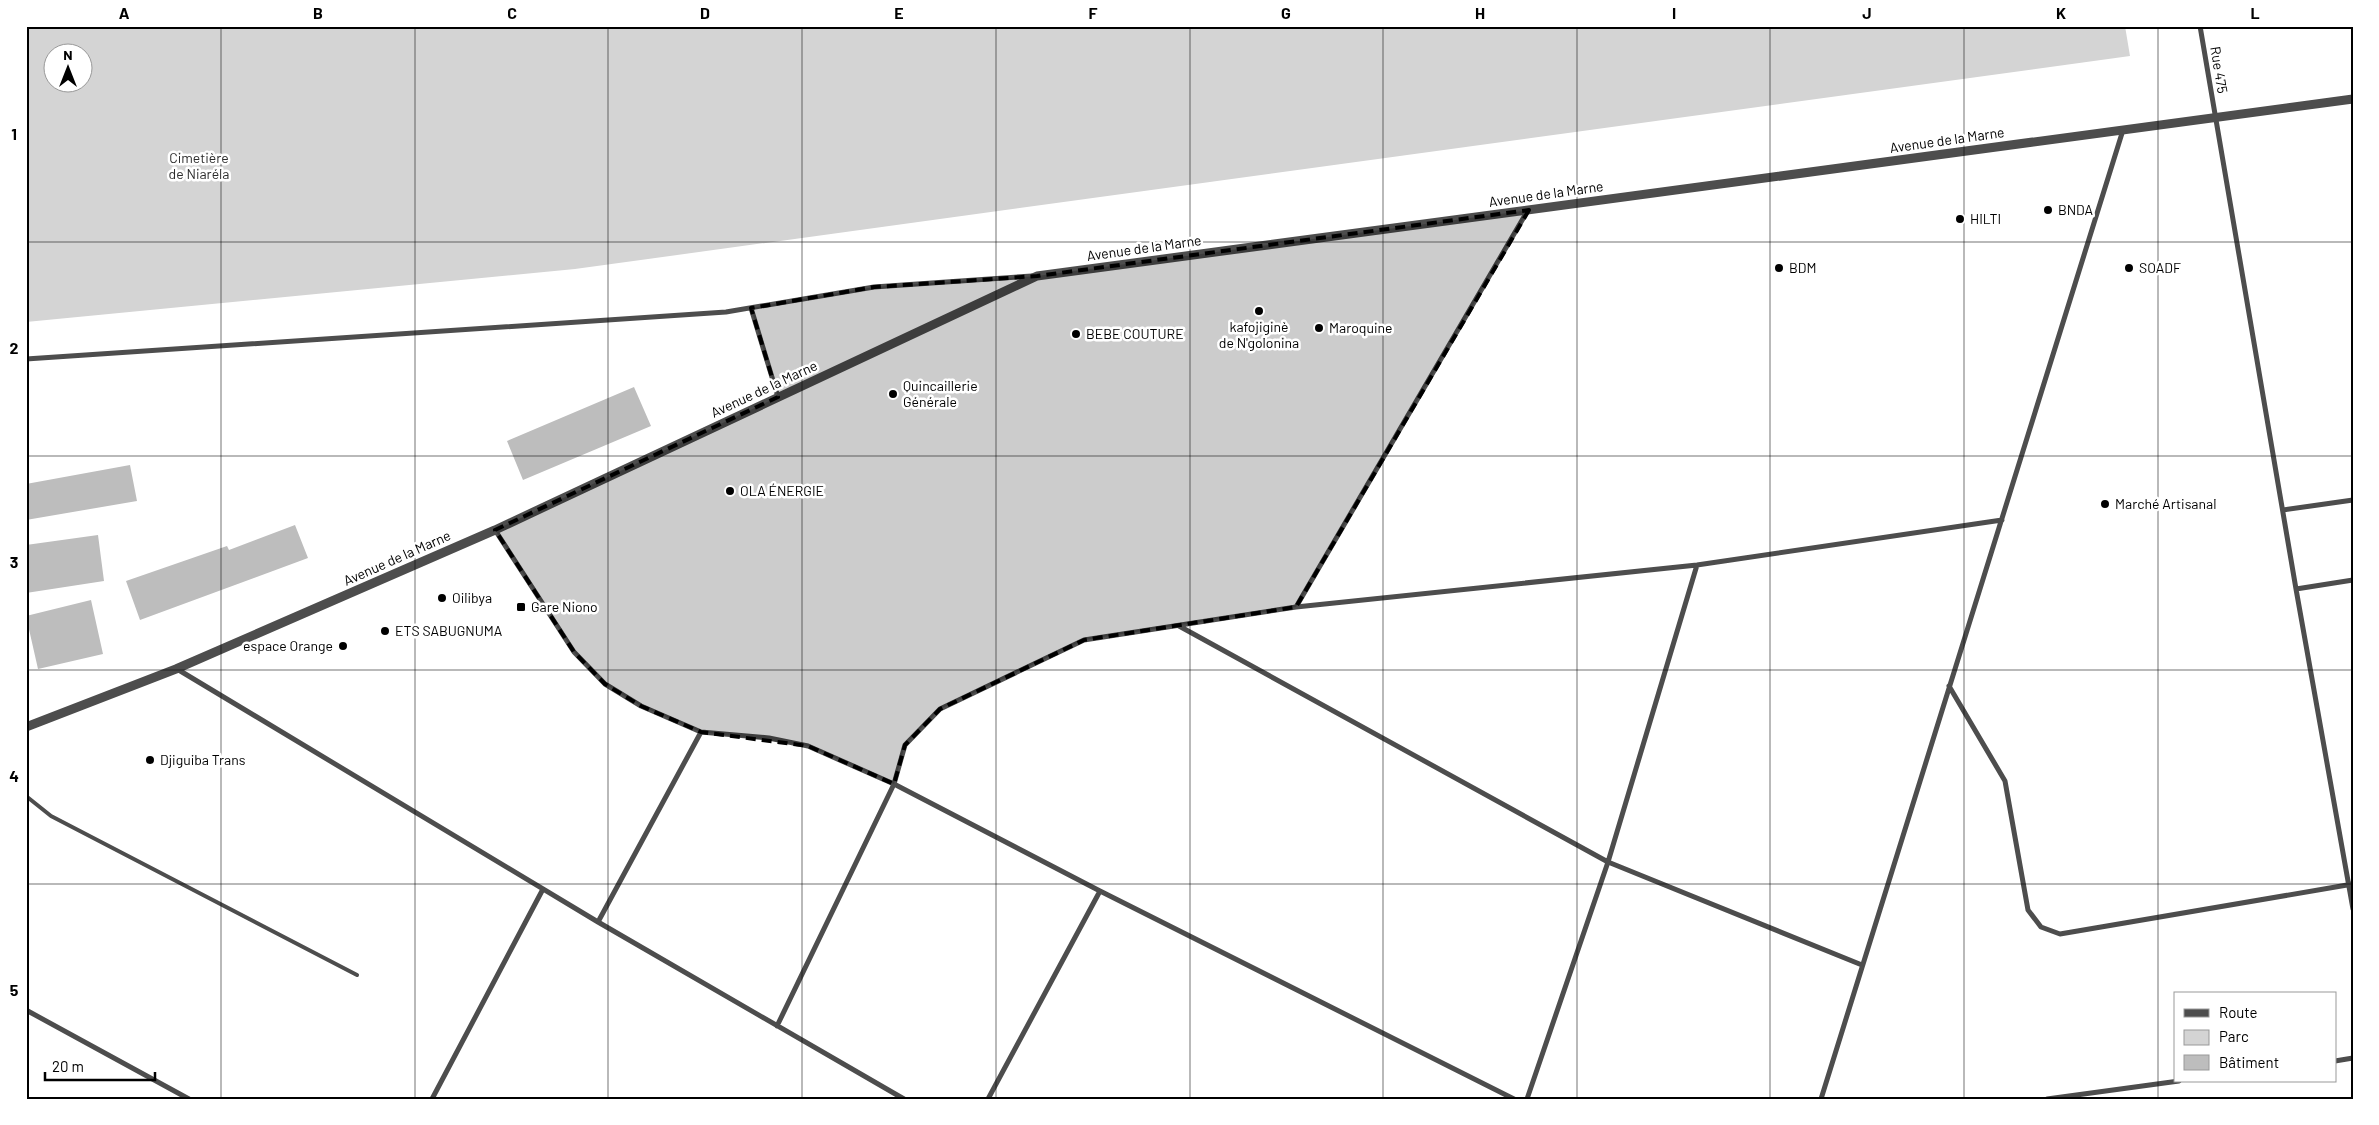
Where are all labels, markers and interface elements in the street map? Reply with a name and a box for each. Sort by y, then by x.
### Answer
text: A [119,3,130,22]
text: B [313,3,323,22]
text: C [507,3,517,22]
text: D [700,3,710,22]
text: E [894,3,904,22]
text: F [1089,3,1098,22]
text: G [1281,3,1291,22]
text: H [1475,3,1485,22]
text: I [1672,3,1676,22]
text: J [1862,3,1872,22]
text: K [2056,3,2066,22]
text: L [2250,3,2260,22]
north arrow [42,42,92,92]
street label: Rue 475 [2207,45,2232,95]
text: N [63,46,73,63]
street label: Avenue de la Marne [1889,123,2005,156]
text: 1 [11,124,17,143]
park label: Cimetière de Niaréla [169,149,229,182]
street label: Avenue de la Marne [1488,177,1604,210]
place label: BNDA [2058,201,2093,218]
marker: BNDA [2042,204,2054,216]
place label: HILTI [1970,210,2001,227]
marker: HILTI [1954,213,1966,225]
street label: Avenue de la Marne [1086,231,1202,264]
place label: BDM [1789,259,1816,276]
place label: SOADF [2139,259,2181,276]
marker: BDM [1773,262,1785,274]
marker: SOADF [2123,262,2135,274]
marker: kafojiginè de N'golonina [1253,305,1265,317]
place label: kafojiginè de N'golonina [1219,318,1299,351]
place label: Maroquine [1329,319,1393,336]
marker: Maroquine [1313,322,1325,334]
place label: BEBE COUTURE [1086,325,1184,342]
marker: BEBE COUTURE [1070,328,1082,340]
text: 2 [10,338,19,357]
street label: Avenue de la Marne [708,356,820,421]
place label: Quincaillerie Générale [903,377,978,410]
marker: Quincaillerie Générale [887,388,899,400]
place label: OLA ÉNERGIE [740,482,824,499]
marker: OLA ÉNERGIE [724,485,736,497]
place label: Marché Artisanal [2115,495,2216,512]
marker: Marché Artisanal [2099,498,2111,510]
street label: Avenue de la Marne [341,526,453,589]
text: 3 [10,552,18,571]
place label: Oilibya [452,589,492,606]
marker: Oilibya [436,592,448,604]
place label: Gare Niono [531,598,598,615]
marker: Gare Niono [515,601,527,613]
place label: ETS SABUGNUMA [395,622,503,639]
marker: ETS SABUGNUMA [379,625,391,637]
place label: espace Orange [243,637,333,654]
marker: espace Orange [337,640,349,652]
place label: Djiguiba Trans [160,751,246,768]
marker: Djiguiba Trans [144,754,156,766]
text: 4 [9,766,19,785]
text: 5 [10,980,19,999]
legend [2174,992,2336,1082]
text: Route [2219,1003,2258,1021]
text: Parc [2219,1027,2249,1045]
scale bar [45,1050,155,1082]
text: Bâtiment [2219,1053,2279,1071]
text: 20 m [52,1057,84,1075]

